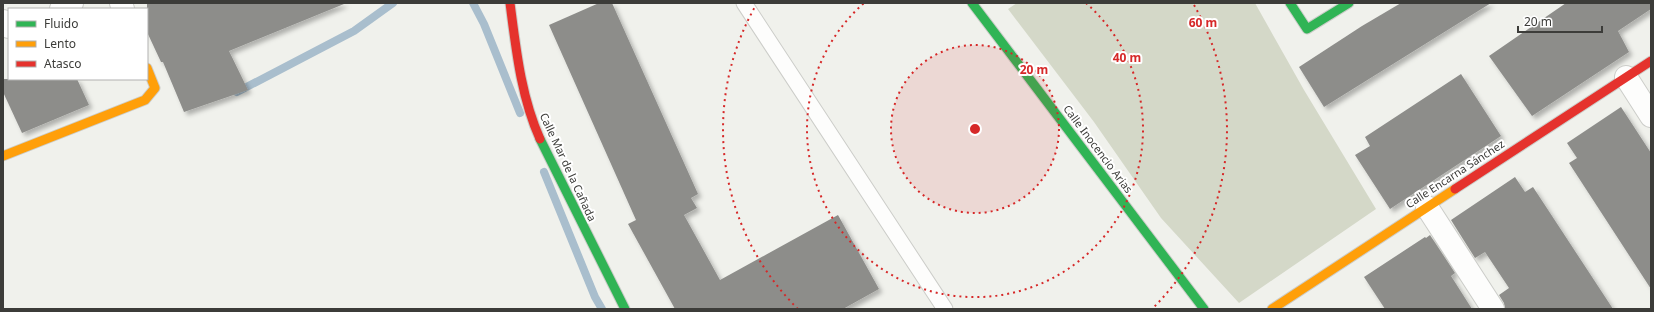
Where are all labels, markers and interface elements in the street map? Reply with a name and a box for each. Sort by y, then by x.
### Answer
legend [8,8,148,80]
scale bar [1518,8,1602,34]
text: 20 m [1524,13,1552,30]
text: 60 m [1189,14,1217,31]
text: Fluido [44,15,78,32]
text: Lento [44,35,76,52]
text: 40 m [1113,49,1141,66]
text: Atasco [44,55,82,72]
text: 20 m [1020,61,1048,78]
street label: Calle Inocencio Arias [1060,102,1137,196]
street label: Calle Mar de la Cañada [537,110,600,223]
centre of rings [968,122,982,136]
street label: Calle Encarna Sánchez [1402,136,1507,211]

